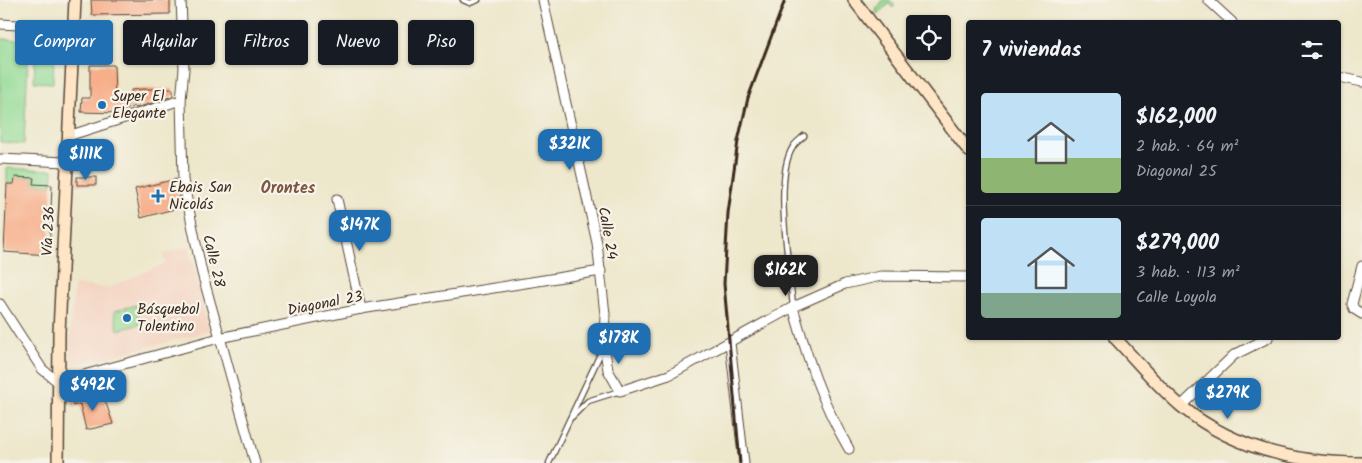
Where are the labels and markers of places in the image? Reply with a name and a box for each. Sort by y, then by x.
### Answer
place label: Super El Elegante [112,85,166,126]
marker: Super El Elegante [96,99,108,111]
pin: $321K [535,128,605,171]
pin: $111K [51,138,121,181]
place label: Ebais San Nicolás [169,176,232,217]
marker: Ebais San Nicolás [151,189,165,203]
pin: $147K [325,210,395,252]
pin: $162K [751,254,821,297]
place label: Básquebol Tolentino [137,298,200,339]
marker: Básquebol Tolentino [121,312,133,324]
pin: $178K [584,322,654,365]
pin: $492K [58,370,128,412]
pin: $279K [1193,378,1263,420]

